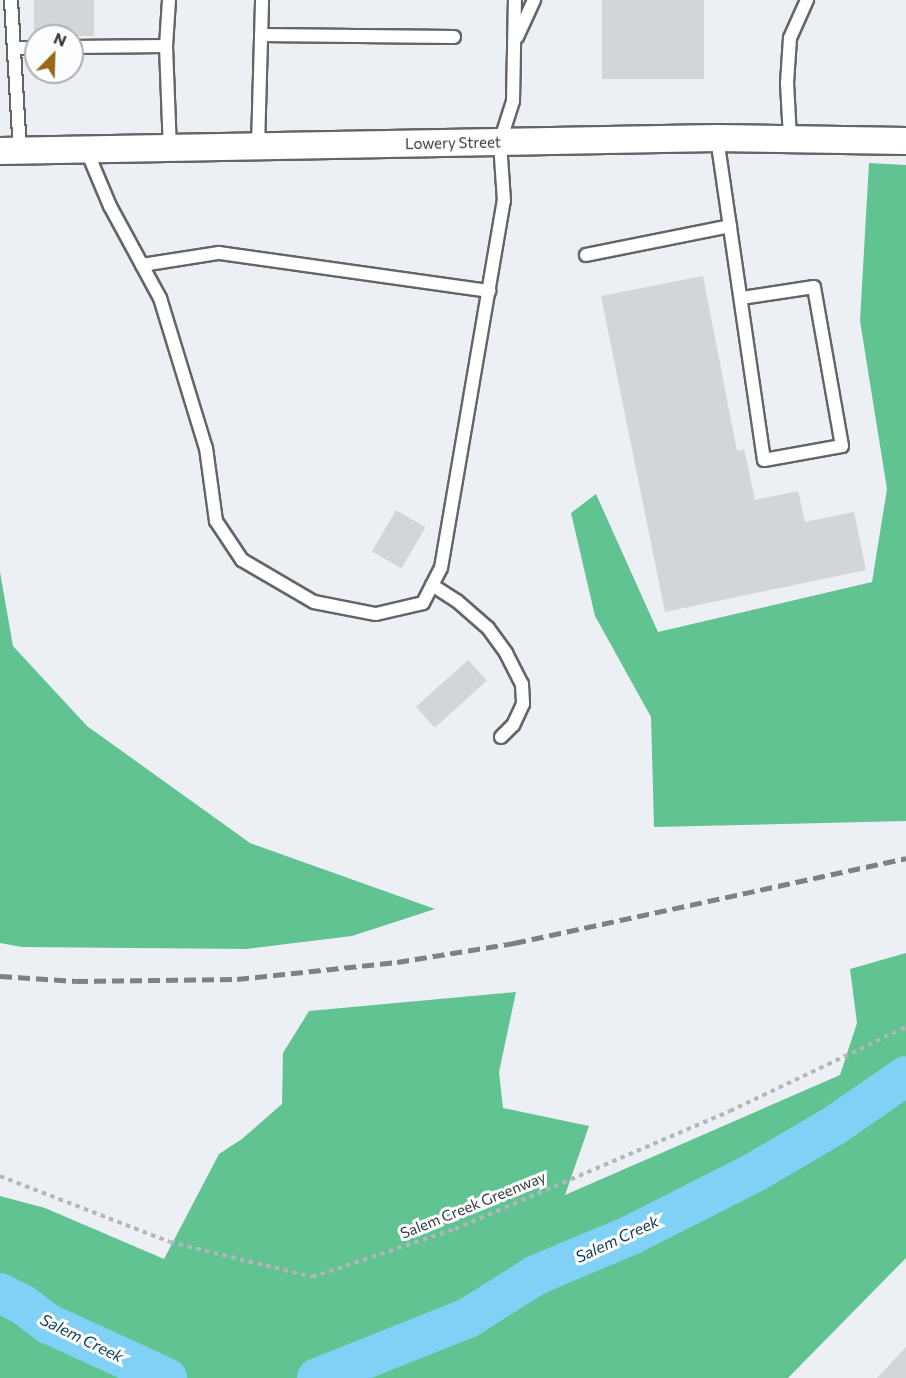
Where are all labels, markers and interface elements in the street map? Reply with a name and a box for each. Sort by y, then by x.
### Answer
north arrow [24,24,84,84]
text: N [51,28,70,50]
street label: Lowery Street [405,133,501,153]
street label: Salem Creek Greenway [398,1168,548,1242]
water label: Salem Creek [572,1211,662,1267]
water label: Salem Creek [37,1310,127,1366]

